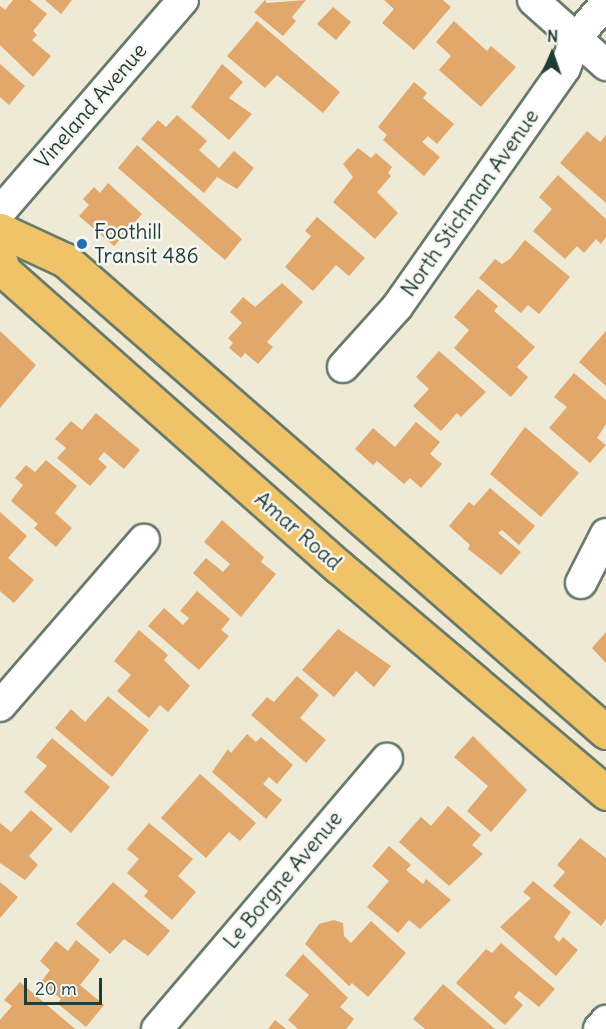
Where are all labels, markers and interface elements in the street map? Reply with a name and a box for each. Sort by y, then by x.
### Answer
north arrow [522,24,582,84]
text: N [547,26,559,46]
street label: Vineland Avenue [30,38,152,174]
street label: North Stichman Avenue [396,105,544,301]
place label: Foothill Transit 486 [94,219,199,269]
marker: Foothill Transit 486 [75,237,89,251]
street label: Amar Road [249,486,347,576]
street label: Le Borgne Avenue [218,806,348,954]
scale bar [27,966,105,1004]
text: 20 m [35,977,77,1000]

